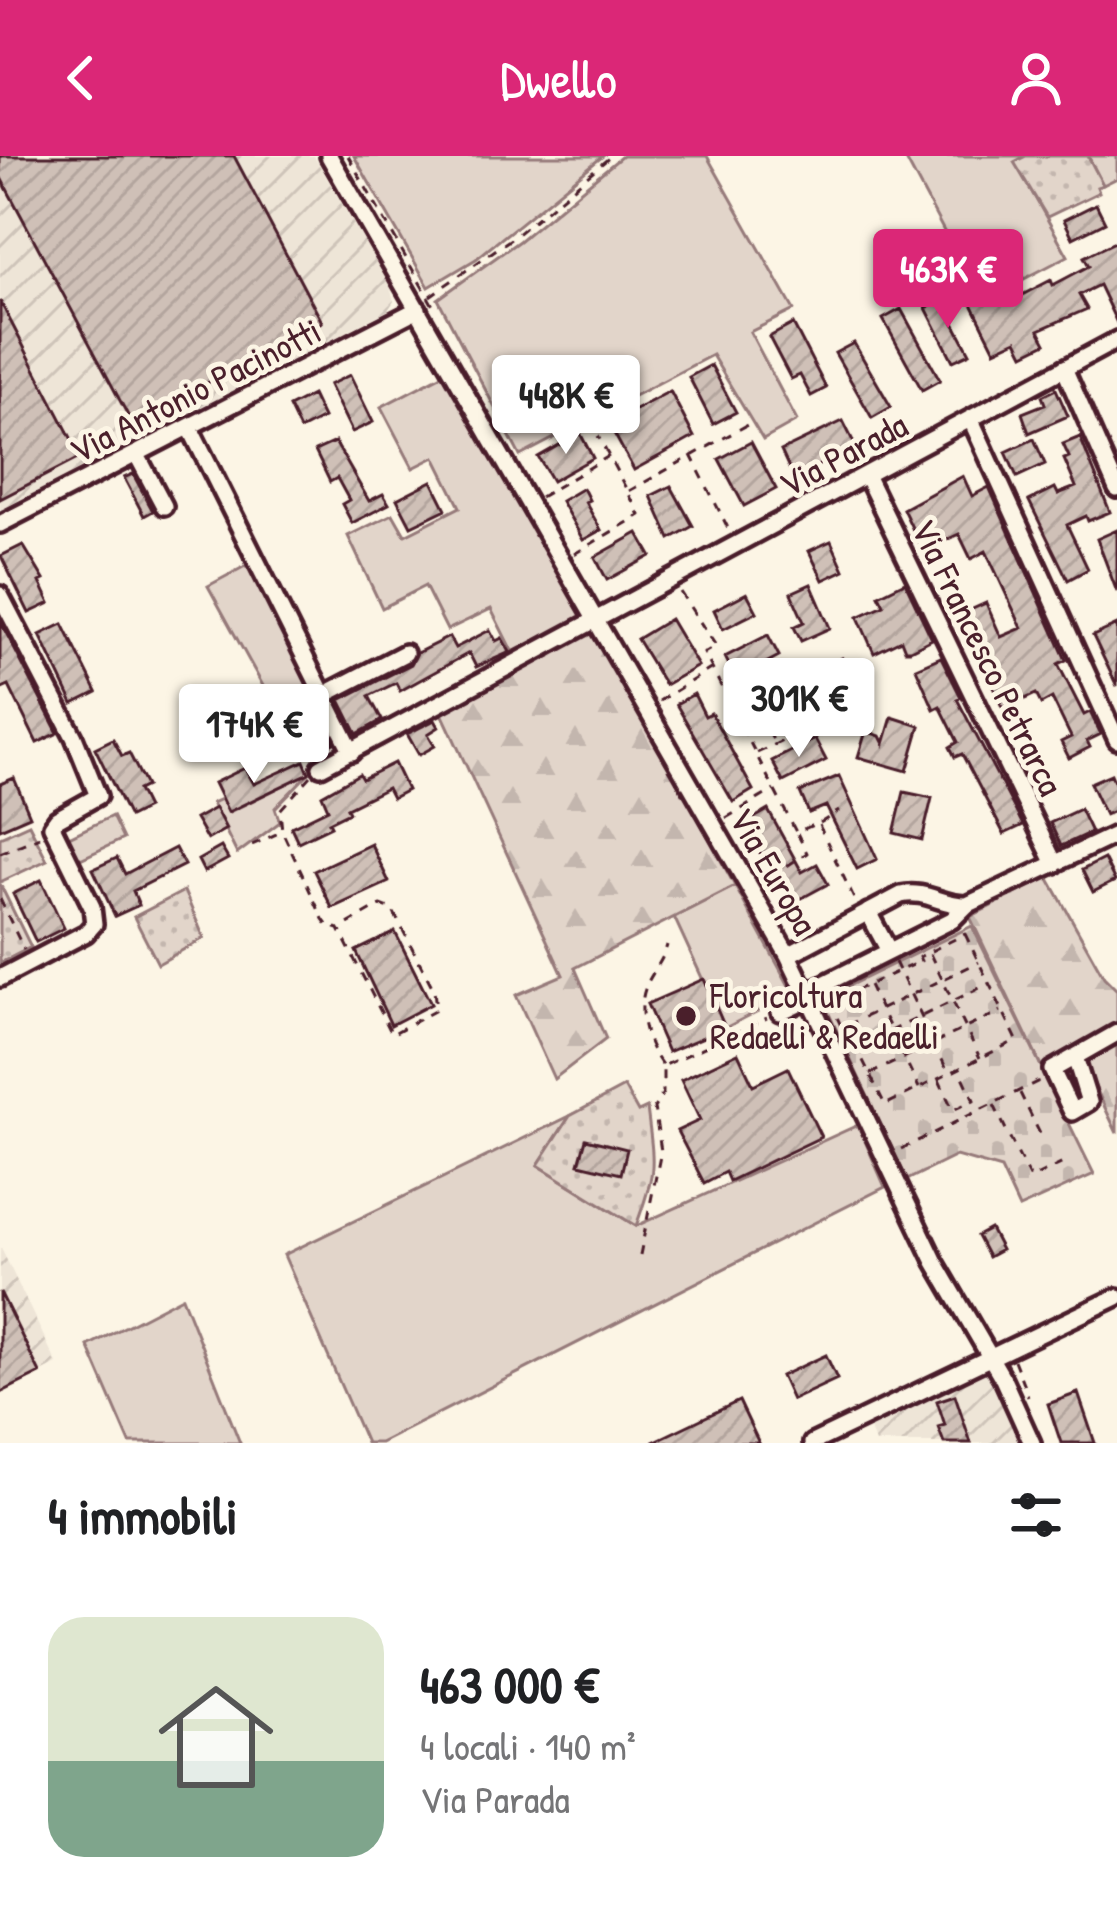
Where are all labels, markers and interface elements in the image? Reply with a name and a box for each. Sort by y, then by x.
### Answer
text: Dwello [500,42,617,115]
icon: back [48,45,114,111]
icon: person [1003,45,1069,111]
pin: 463K € [850,229,1046,331]
text: 463K € [900,241,996,294]
street label: Via Antonio Pacinotti [61,305,329,474]
pin: 448K € [468,355,664,457]
text: 448K € [519,367,613,420]
street label: Via Parada [770,399,915,508]
street label: Via Francesco Petrarca [900,511,1077,803]
pin: 301K € [701,658,897,760]
text: 301K € [750,670,848,723]
pin: 174K € [156,684,352,786]
text: 174K € [206,696,302,749]
street label: Via Europa [718,798,830,943]
place label: Floricoltura Redaelli & Redaelli [709,970,939,1060]
marker: Floricoltura Redaelli & Redaelli [673,1003,699,1029]
text: 4 immobili [48,1481,238,1550]
icon: filters [1003,1482,1069,1548]
text: 463 000 € [420,1650,599,1719]
icon: home [144,1665,288,1809]
text: 4 locali · 140 m² [420,1719,636,1772]
text: Via Parada [420,1772,570,1825]

